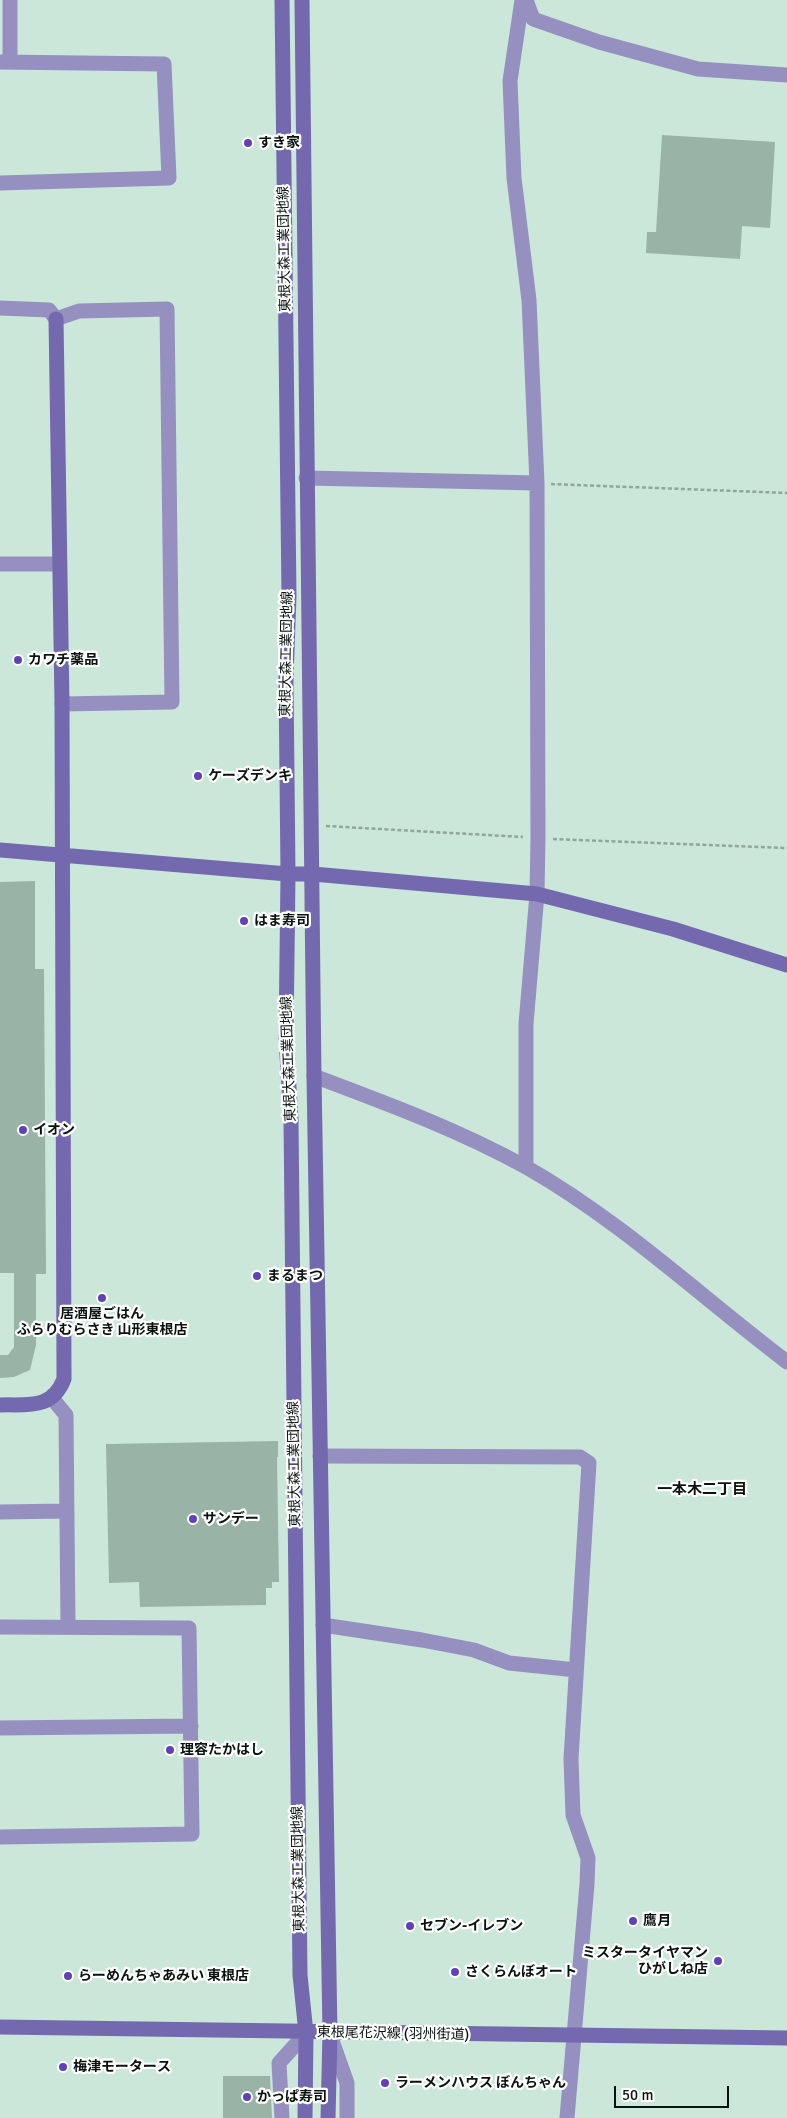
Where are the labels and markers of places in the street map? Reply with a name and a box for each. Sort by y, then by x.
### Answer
place label: すき家 [258,135,300,151]
marker: すき家 [242,137,254,149]
place label: カワチ薬品 [28,652,98,668]
marker: カワチ薬品 [12,654,24,666]
place label: ケーズデンキ [208,768,292,784]
marker: ケーズデンキ [192,770,204,782]
place label: はま寿司 [254,913,310,929]
marker: はま寿司 [238,915,250,927]
place label: イオン [33,1122,75,1138]
marker: イオン [17,1124,29,1136]
place label: まるまつ [267,1268,323,1284]
marker: まるまつ [251,1270,263,1282]
marker: 居酒屋ごはん ふらりむらさき 山形東根店 [96,1292,108,1304]
place label: 居酒屋ごはん ふらりむらさき 山形東根店 [16,1306,188,1338]
place label: サンデー [203,1511,259,1527]
marker: サンデー [187,1513,199,1525]
place label: 理容たかはし [180,1742,264,1758]
marker: 理容たかはし [164,1744,176,1756]
place label: 鷹月 [643,1913,671,1929]
marker: 鷹月 [627,1915,639,1927]
place label: セブン-イレブン [420,1918,523,1934]
marker: セブン-イレブン [404,1920,416,1932]
place label: ミスタータイヤマン ひがしね店 [582,1945,708,1978]
marker: ミスタータイヤマン ひがしね店 [712,1955,724,1967]
place label: さくらんぼオート [465,1964,577,1980]
marker: さくらんぼオート [449,1966,461,1978]
place label: らーめんちゃあみい 東根店 [78,1968,249,1984]
marker: らーめんちゃあみい 東根店 [62,1970,74,1982]
place label: 梅津モータース [73,2059,171,2075]
marker: 梅津モータース [57,2061,69,2073]
place label: ラーメンハウス ぼんちゃん [395,2075,566,2091]
marker: ラーメンハウス ぼんちゃん [379,2077,391,2089]
place label: かっぱ寿司 [257,2089,327,2105]
marker: かっぱ寿司 [241,2091,253,2103]

